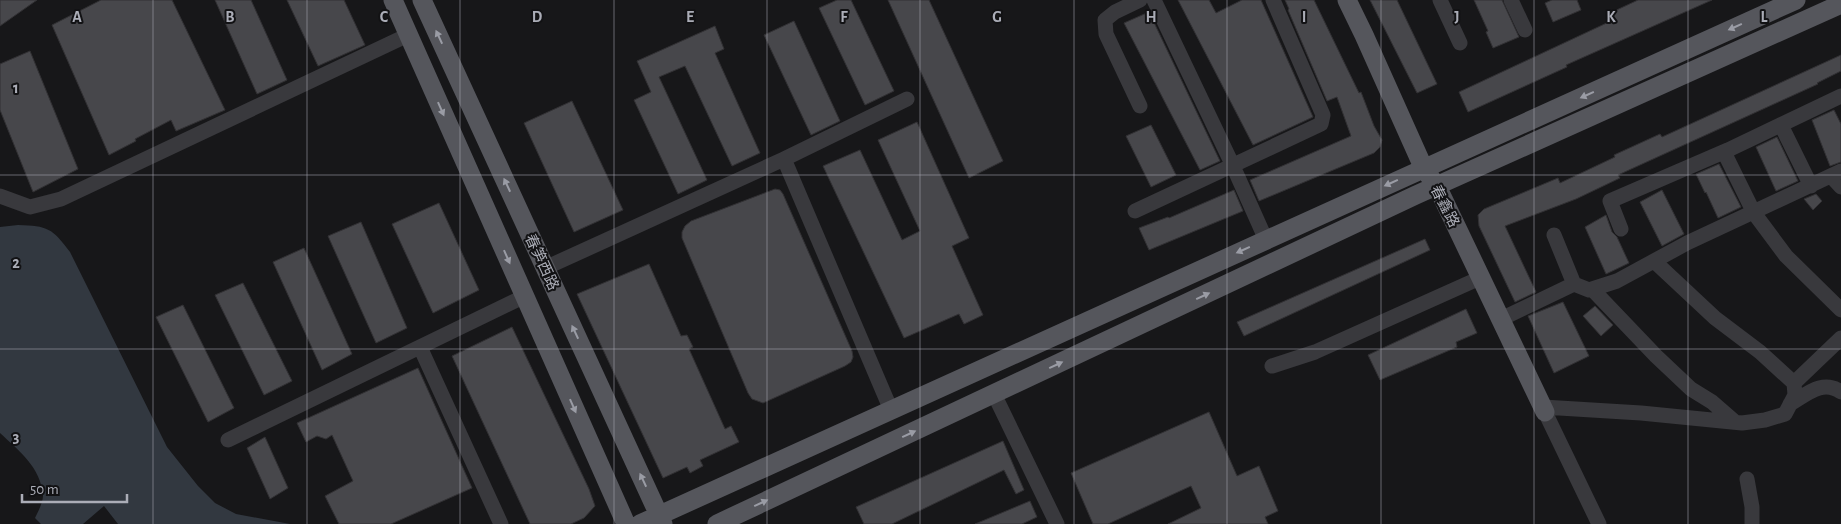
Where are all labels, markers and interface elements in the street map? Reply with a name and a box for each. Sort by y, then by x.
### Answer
text: A [72,9,82,25]
text: B [225,9,235,25]
text: C [380,9,389,25]
text: D [532,9,543,25]
text: E [686,9,694,25]
text: F [840,9,848,25]
text: G [992,9,1002,25]
text: H [1145,9,1157,25]
text: I [1302,9,1306,25]
text: J [1454,9,1460,25]
text: K [1606,9,1616,25]
text: L [1761,9,1768,25]
one-way arrow [1728,24,1742,32]
one-way arrow [435,30,443,44]
text: 1 [13,80,19,96]
one-way arrow [1580,91,1594,99]
one-way arrow [438,102,446,116]
one-way arrow [502,178,510,192]
one-way arrow [1384,180,1398,188]
street label: 春鑫路 [1428,182,1462,230]
street label: 春笋西路 [522,231,562,293]
one-way arrow [1236,247,1250,255]
one-way arrow [504,250,512,264]
text: 2 [12,255,20,271]
one-way arrow [1196,292,1210,300]
one-way arrow [570,325,578,339]
one-way arrow [1049,361,1063,369]
one-way arrow [570,399,578,413]
text: 3 [13,429,20,445]
one-way arrow [901,430,916,438]
scale bar [22,472,128,504]
one-way arrow [638,473,646,487]
text: 50 m [30,482,59,497]
one-way arrow [754,499,769,508]

